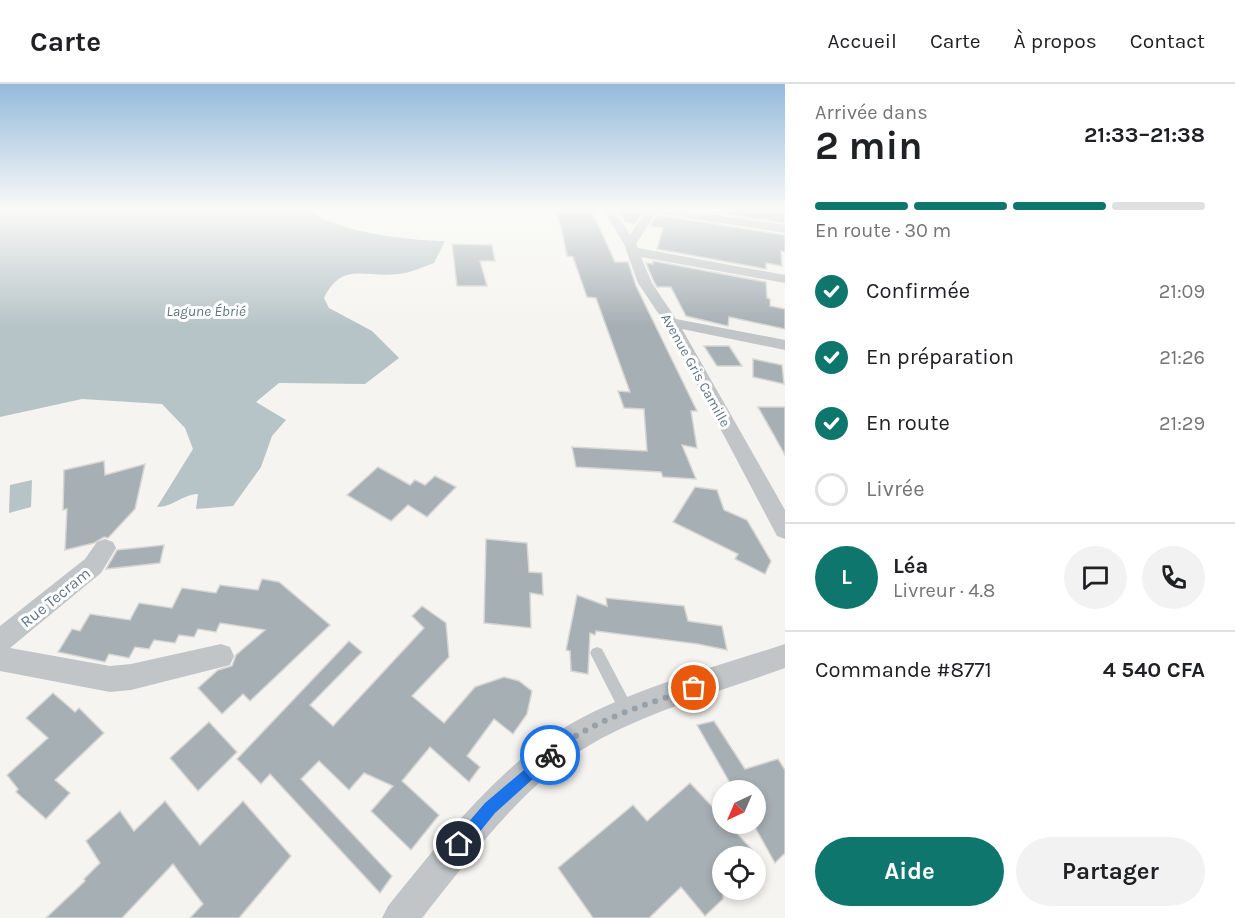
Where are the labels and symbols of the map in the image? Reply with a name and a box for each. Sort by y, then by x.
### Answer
water label: Lagune Ébrié [166,302,246,320]
street label: Avenue Gris Camille [657,311,734,430]
street label: Rue Tecram [17,563,94,631]
pin [668,662,719,713]
courier [520,725,580,785]
north arrow [712,780,766,834]
pin [433,818,484,869]

